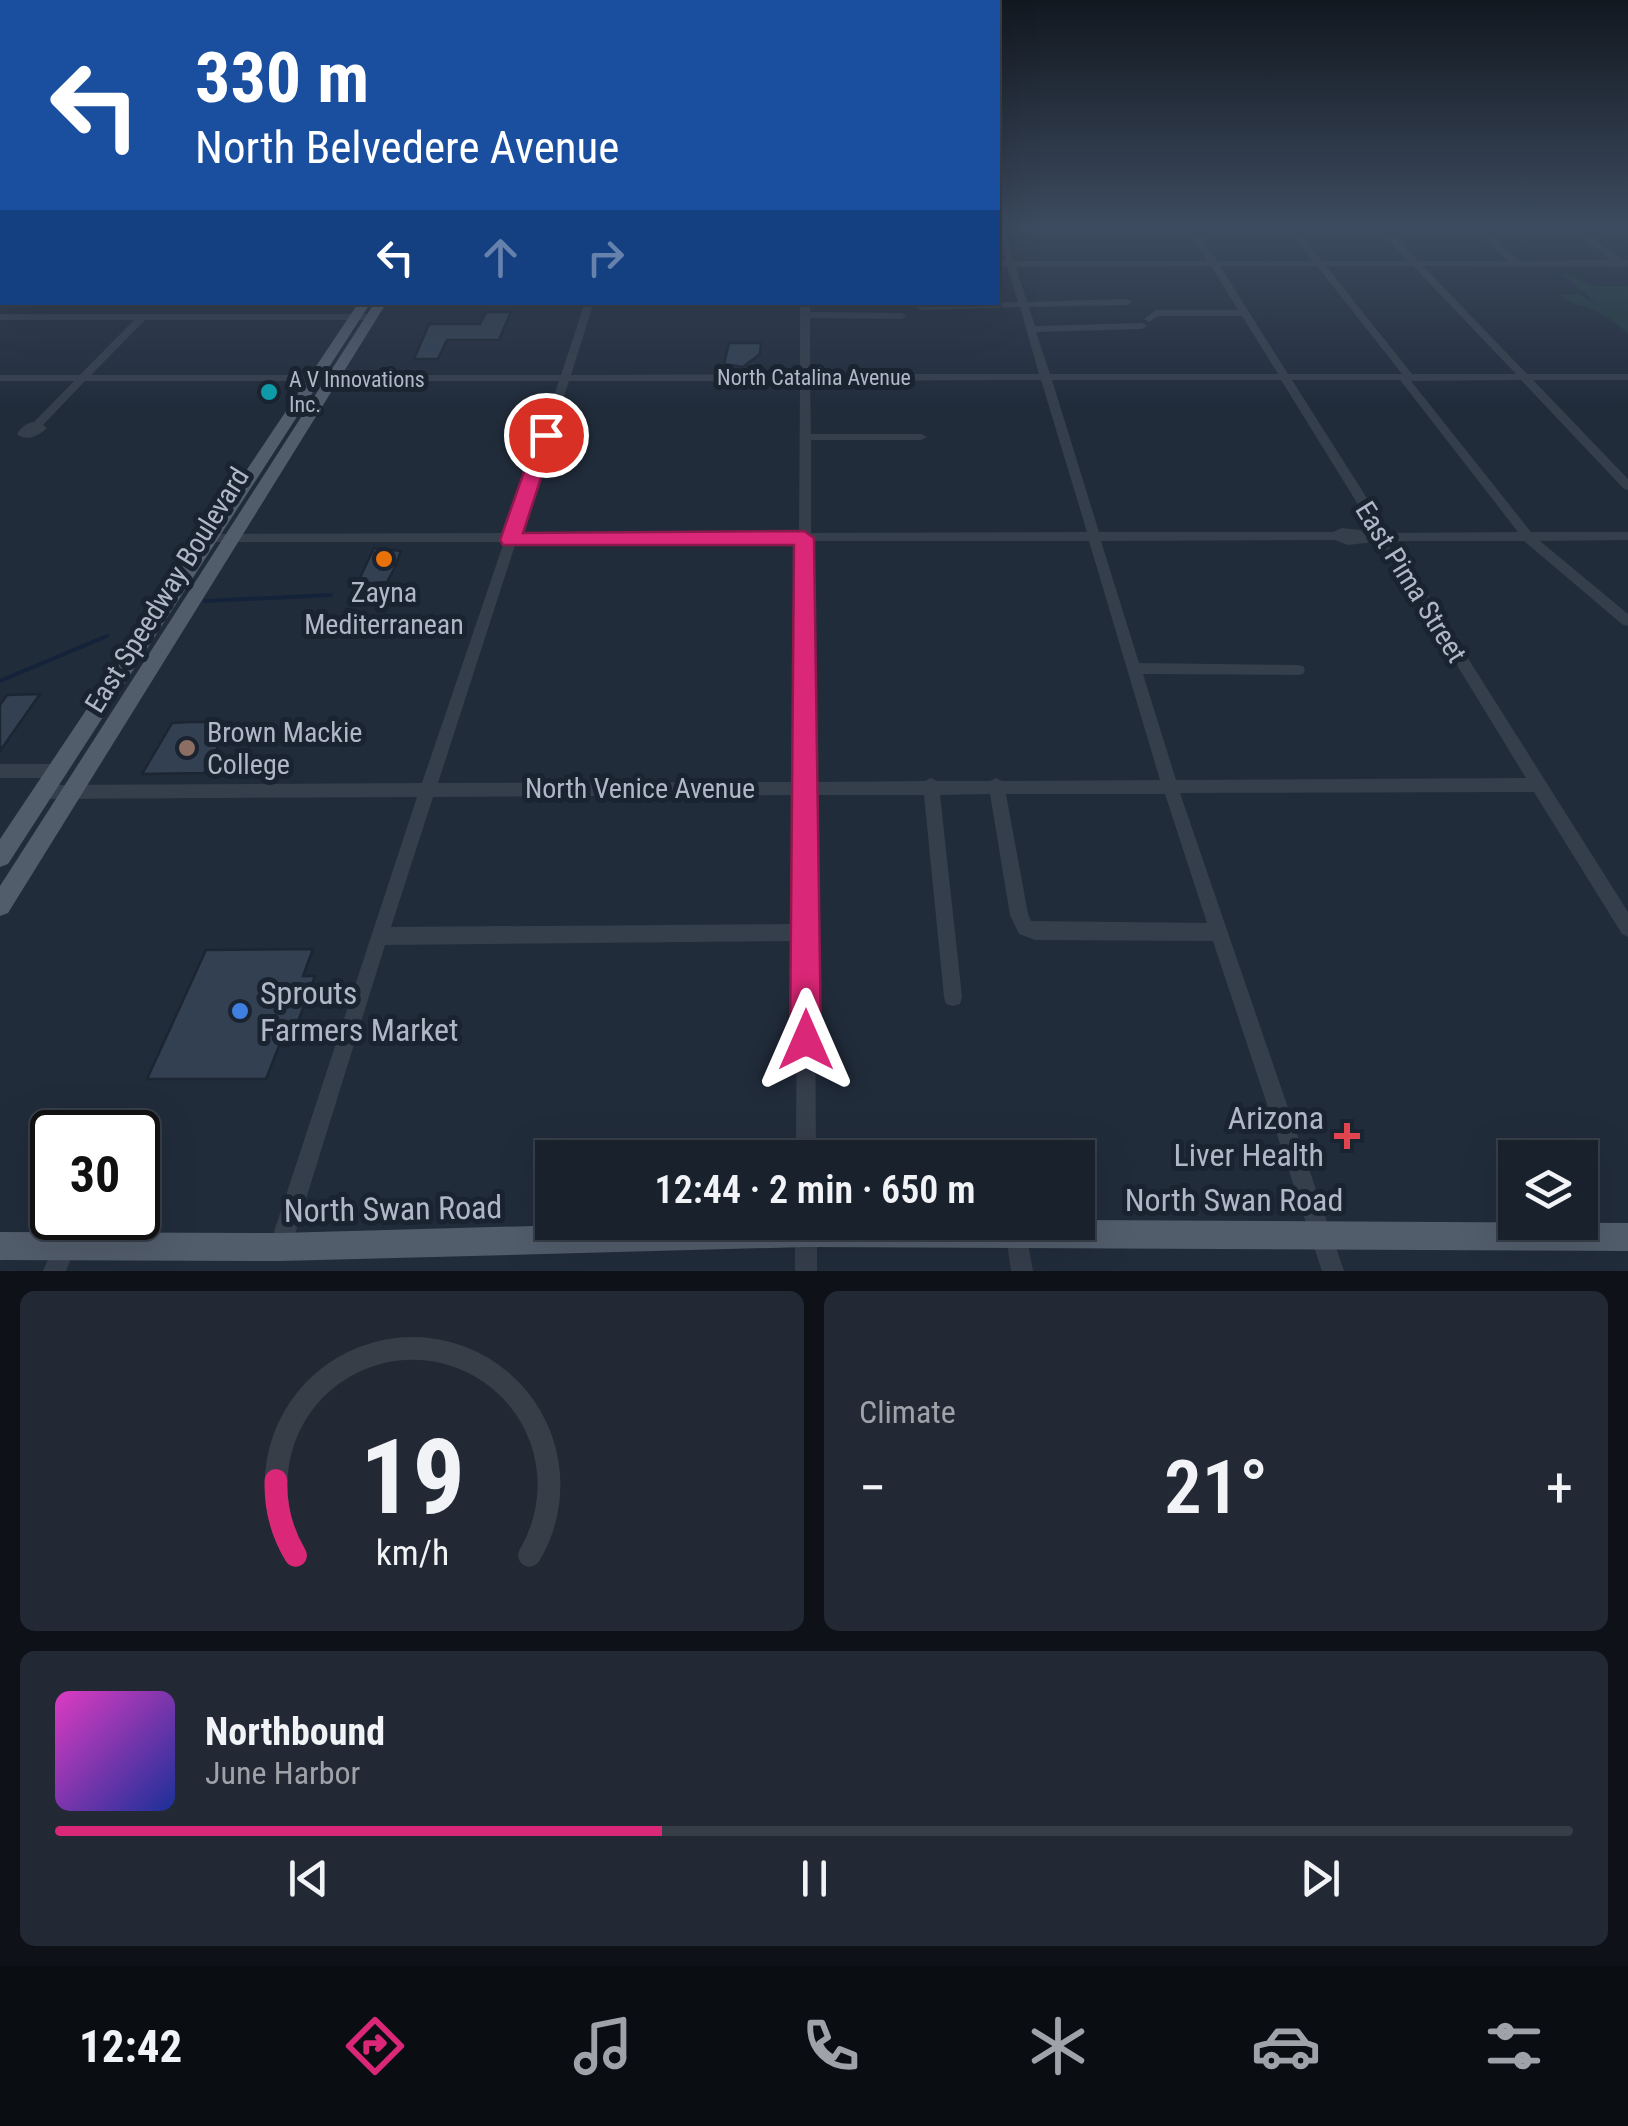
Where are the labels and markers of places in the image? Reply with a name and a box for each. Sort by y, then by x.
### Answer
place label: A V Innovations Inc. [289,367,425,417]
marker: A V Innovations Inc. [258,381,280,403]
pin [504,393,589,478]
marker: Zayna Mediterranean [373,548,395,570]
place label: Zayna Mediterranean [304,576,464,641]
place label: Brown Mackie College [207,716,362,781]
marker: Brown Mackie College [176,737,198,759]
place label: Sprouts Farmers Market [260,974,459,1049]
marker: Sprouts Farmers Market [229,1000,251,1022]
place label: Arizona Liver Health [1173,1099,1324,1174]
marker: Arizona Liver Health [1334,1123,1360,1149]

